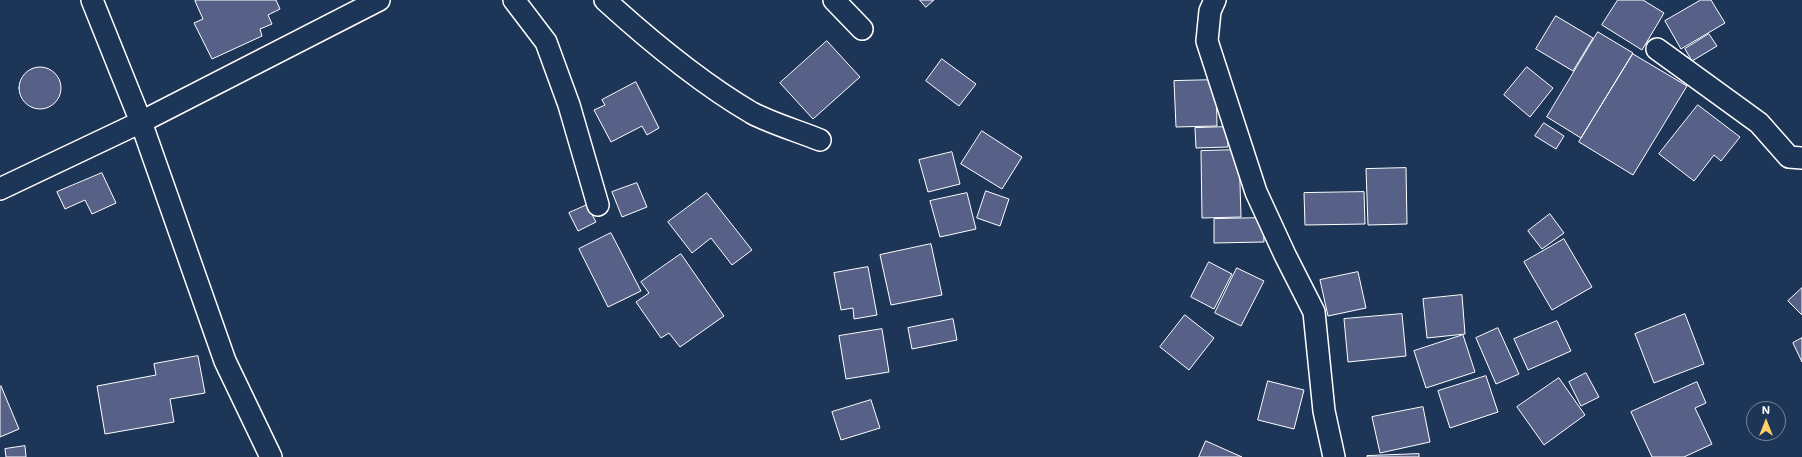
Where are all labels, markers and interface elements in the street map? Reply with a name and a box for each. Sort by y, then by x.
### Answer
north arrow [1746,401,1786,441]
text: N [1762,402,1770,417]

